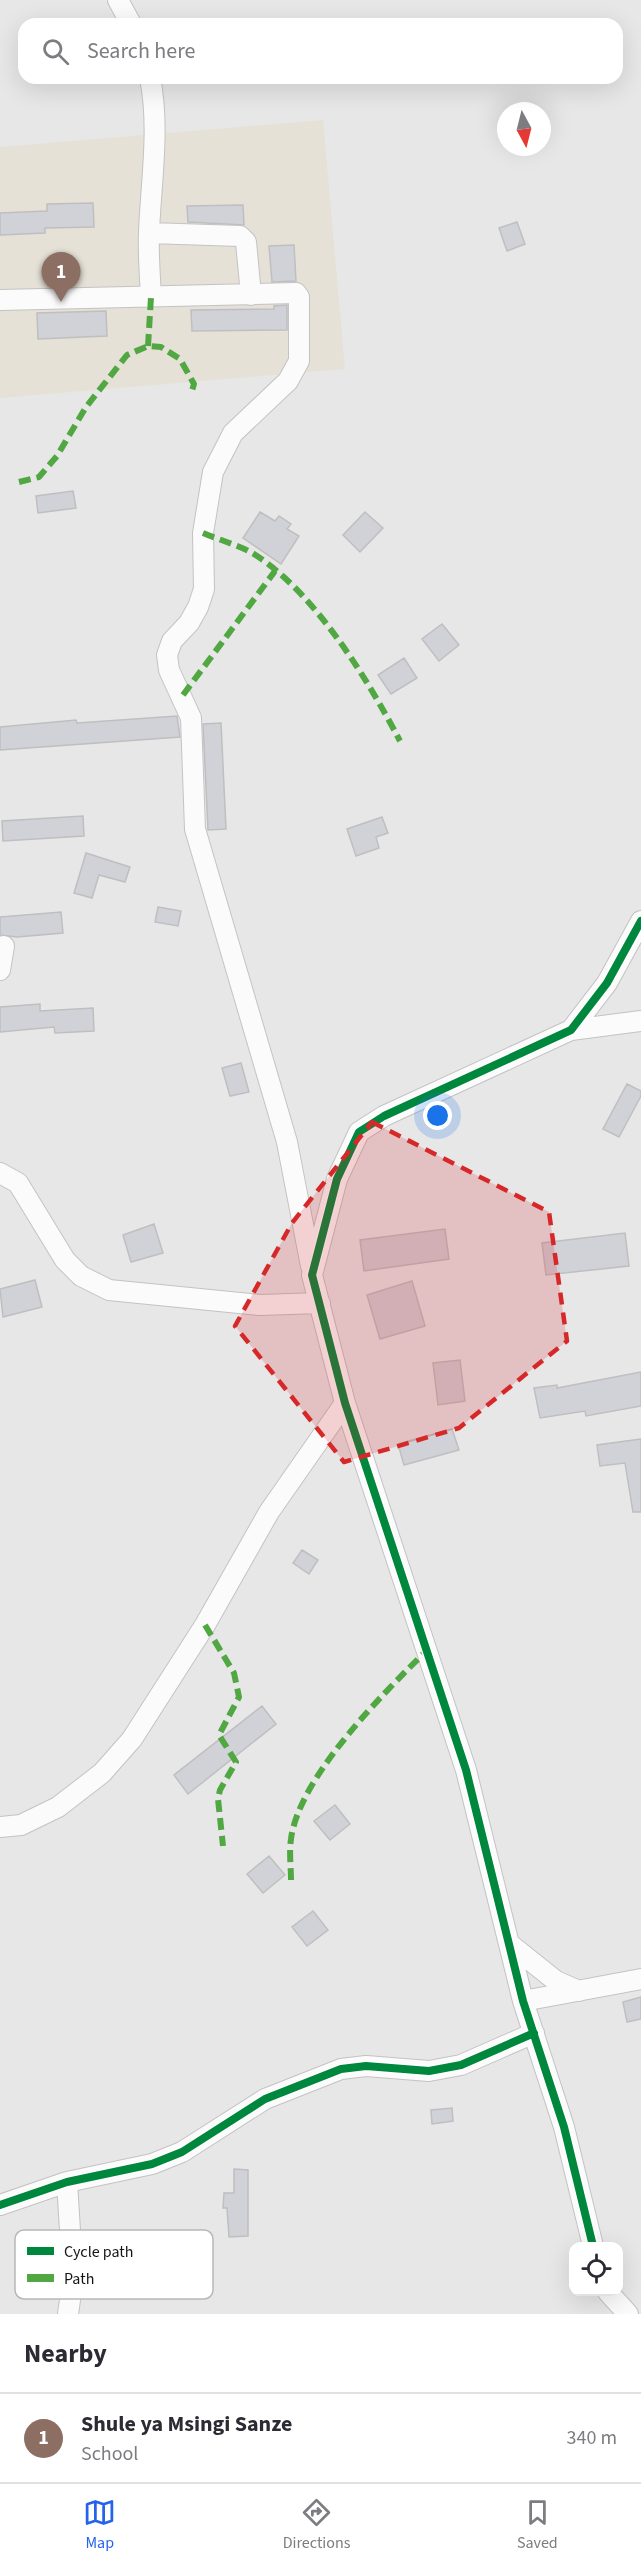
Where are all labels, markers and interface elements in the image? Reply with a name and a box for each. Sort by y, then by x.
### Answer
search box [18,18,623,84]
icon: search [39,35,72,68]
text: Search here [87,35,195,67]
north arrow [497,102,551,156]
pin: 1 [42,252,80,302]
your location [423,1101,452,1130]
legend [15,2230,213,2299]
text: Cycle path [64,2241,133,2263]
map controls [569,2242,623,2296]
button: locate [569,2242,623,2296]
text: Path [64,2268,94,2290]
text: Nearby [24,2335,107,2372]
text: Shule ya Msingi Sanze [81,2408,293,2440]
text: 1 [38,2424,49,2452]
text: 340 m [567,2424,617,2452]
text: School [81,2440,138,2468]
tab: Map [83,2496,116,2554]
tab: Directions [283,2496,350,2554]
tab: Saved [517,2496,558,2554]

